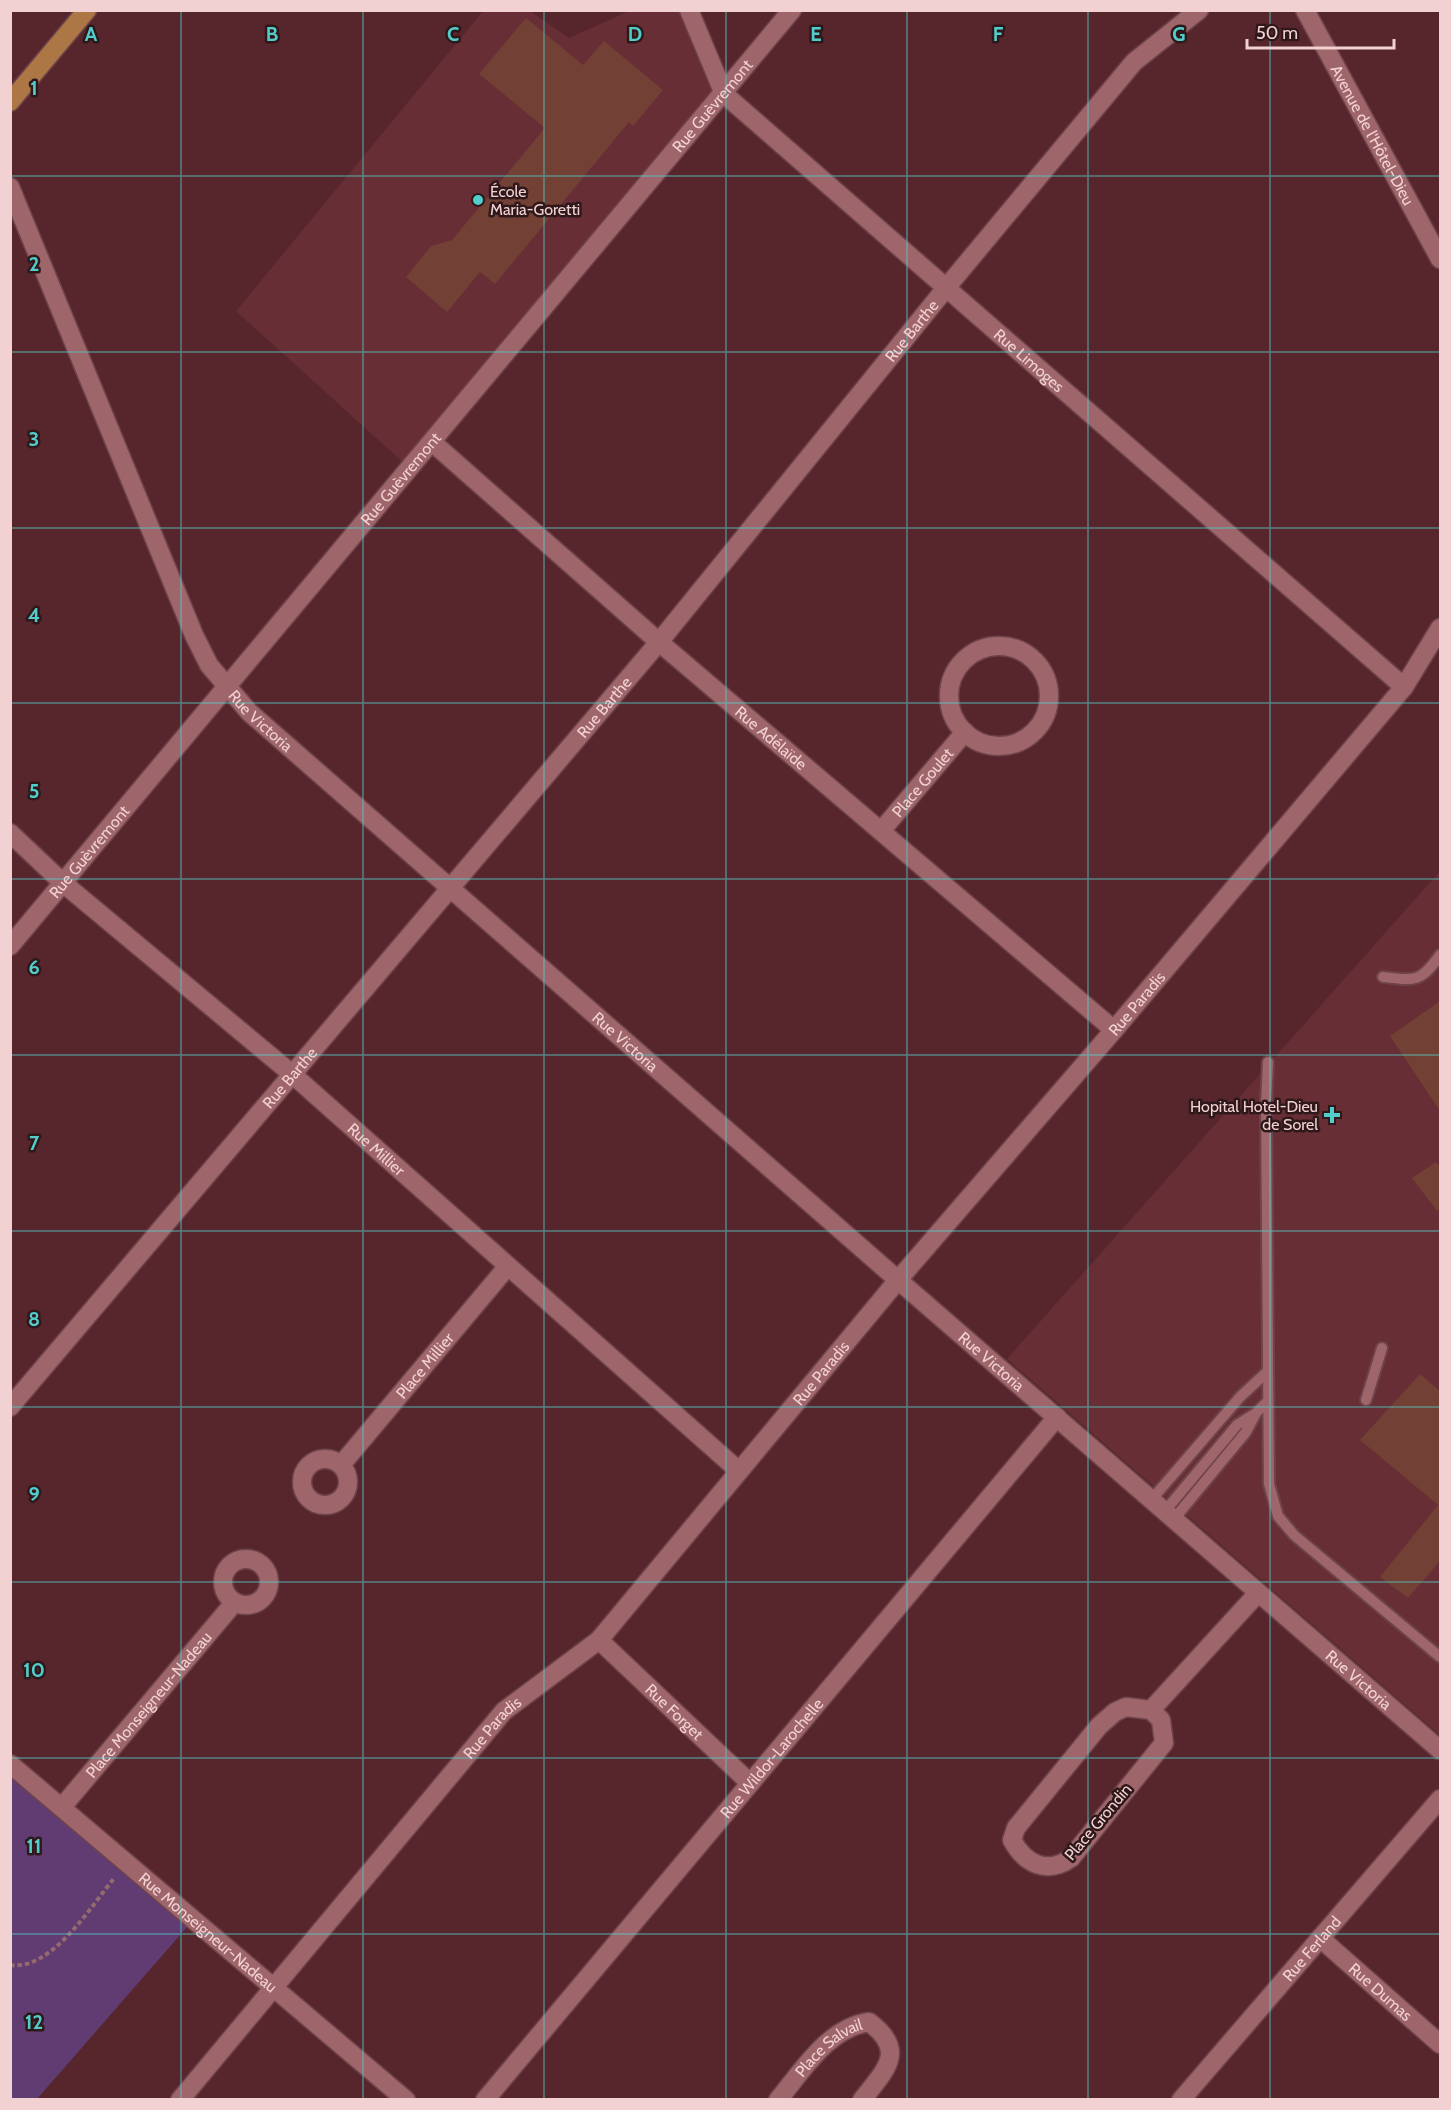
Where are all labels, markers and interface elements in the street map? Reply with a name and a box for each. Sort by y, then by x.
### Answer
scale bar [1247,12,1394,50]
text: A [85,22,98,46]
text: B [266,22,278,46]
text: C [447,22,459,46]
text: D [628,22,642,46]
text: E [810,22,822,46]
text: F [993,22,1004,46]
text: G [1172,22,1186,46]
text: 50 m [1256,22,1298,44]
street label: Rue Guèvremont [668,55,757,156]
street label: Avenue de l'Hôtel-Dieu [1327,61,1418,208]
text: 1 [30,76,38,100]
place label: École Maria-Goretti [490,182,580,219]
marker: École Maria-Goretti [471,193,485,207]
text: 2 [29,252,39,276]
street label: Rue Barthe [881,296,942,366]
street label: Rue Limoges [990,325,1068,396]
text: 3 [29,427,39,451]
street label: Rue Guèvremont [356,428,445,529]
text: 4 [28,603,40,627]
street label: Rue Barthe [573,673,635,741]
street label: Rue Victoria [225,686,297,756]
street label: Rue Adélaïde [731,702,811,774]
street label: Place Goulet [888,743,957,821]
text: 5 [29,779,39,803]
street label: Rue Guèvremont [45,801,133,902]
text: 6 [28,955,40,979]
street label: Rue Paradis [1104,967,1169,1039]
street label: Rue Victoria [589,1008,663,1076]
street label: Rue Barthe [258,1043,321,1112]
place label: Hopital Hotel-Dieu de Sorel [1190,1097,1318,1134]
marker: Hopital Hotel-Dieu de Sorel [1323,1106,1341,1124]
street label: Rue Millier [344,1119,410,1180]
text: 7 [29,1131,40,1155]
text: 8 [28,1307,40,1331]
street label: Rue Victoria [955,1327,1029,1395]
street label: Place Millier [392,1328,458,1402]
street label: Rue Paradis [789,1337,853,1409]
text: 9 [28,1482,40,1506]
street label: Place Monseigneur-Nadeau [81,1628,215,1782]
street label: Rue Victoria [1322,1646,1396,1714]
text: 10 [23,1658,45,1682]
street label: Rue Forget [642,1680,708,1744]
street label: Rue Paradis [459,1692,525,1763]
street label: Rue Wildor-Larochelle [716,1694,827,1822]
street label: Place Grondin [1061,1780,1136,1864]
text: 11 [27,1834,41,1858]
street label: Rue Monseigneur-Nadeau [135,1868,281,1996]
street label: Rue Ferland [1278,1912,1345,1985]
street label: Rue Dumas [1345,1959,1416,2025]
text: 12 [25,2010,43,2034]
street label: Place Salvail [791,2014,865,2080]

